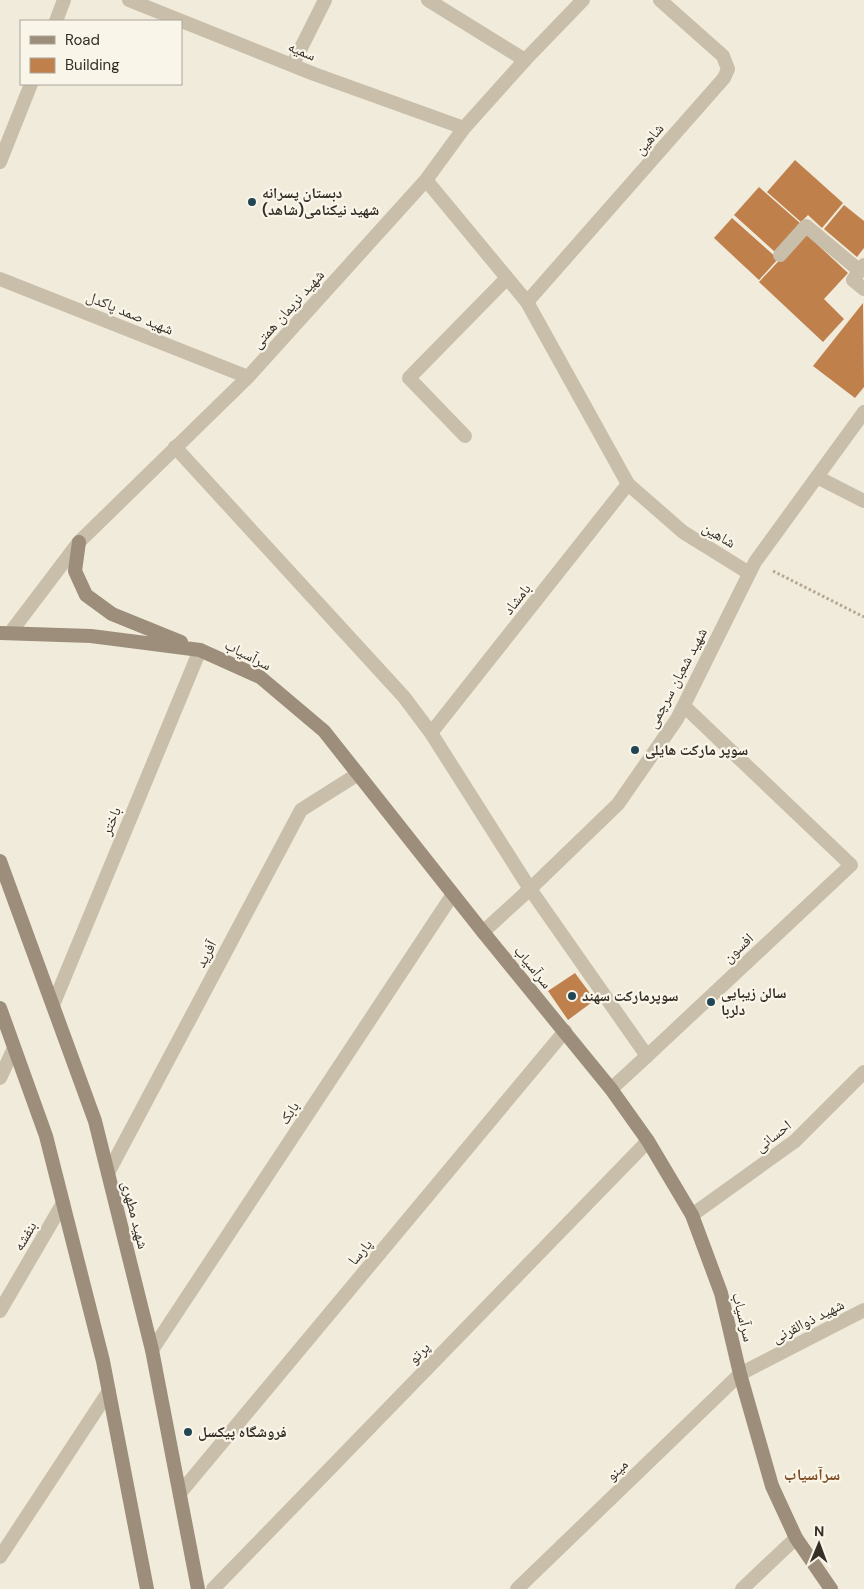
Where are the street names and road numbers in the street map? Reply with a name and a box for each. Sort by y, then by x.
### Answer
street label: سمیه [285,36,319,66]
street label: شاهین [630,119,668,159]
street label: شهید نریمان همتی [247,265,329,353]
street label: شهید صمد پاکدل [83,286,177,340]
street label: شاهین [699,517,739,553]
street label: بامشاد [498,579,536,619]
street label: شهید شعبان سرچمی [642,624,712,732]
street label: سرآسیاب [221,635,275,675]
street label: باختر [96,804,126,839]
street label: افسون [718,929,758,967]
street label: آفرید [191,936,222,971]
street label: سرآسیاب [509,941,557,993]
street label: بابک [274,1098,304,1128]
street label: احسانی [751,1115,795,1157]
street label: شهید مطهری [117,1179,153,1251]
street label: بنفشه [9,1218,41,1254]
street label: پارسا [343,1235,377,1269]
street label: سرآسیاب [727,1290,759,1344]
street label: شهید ذوالقرنی [769,1294,848,1348]
street label: پرتو [404,1338,434,1368]
street label: مینو [602,1454,633,1485]

